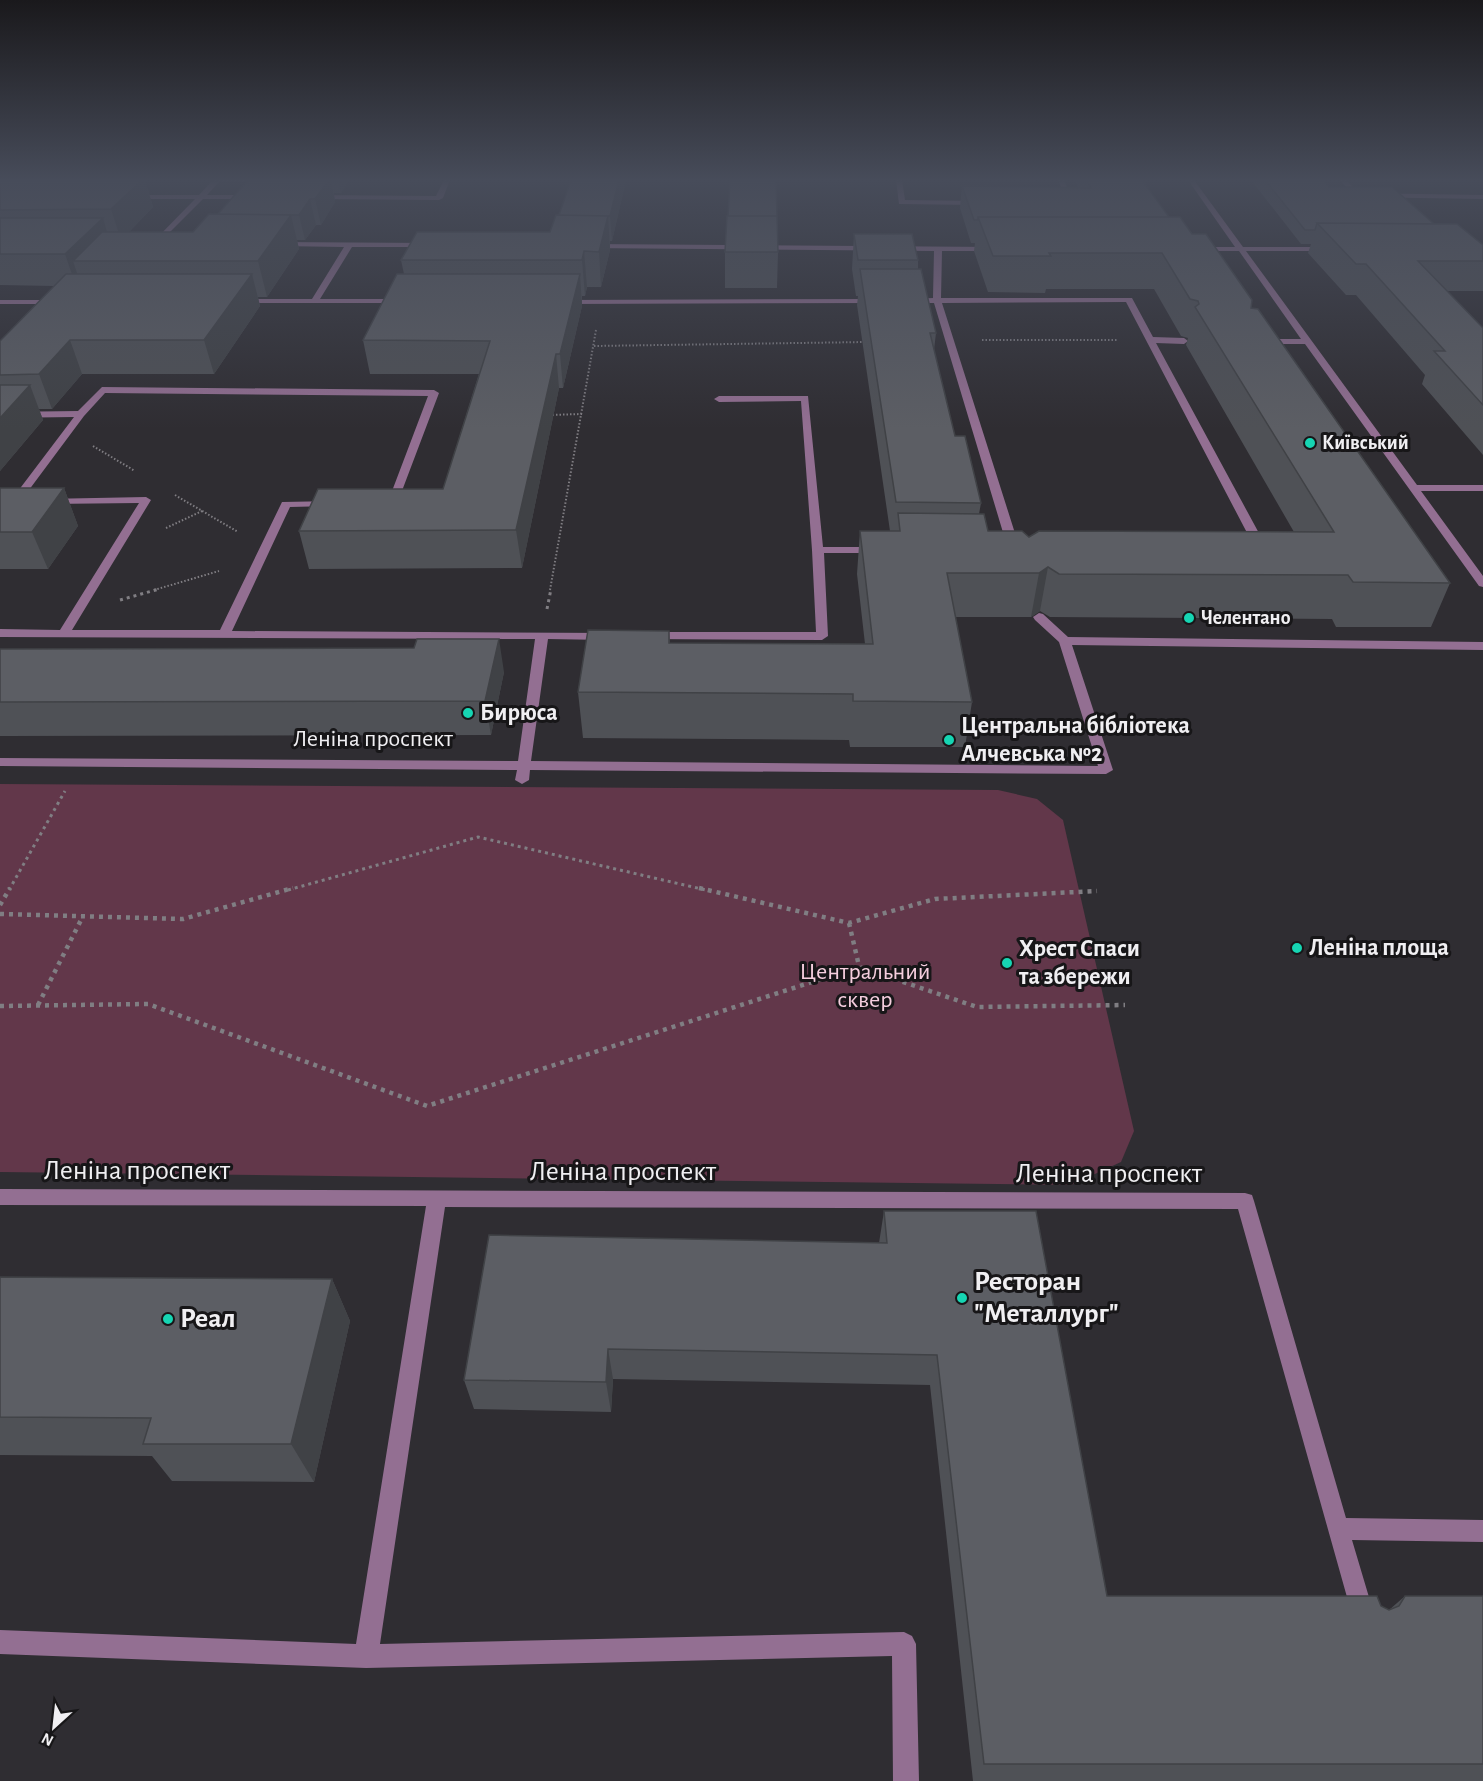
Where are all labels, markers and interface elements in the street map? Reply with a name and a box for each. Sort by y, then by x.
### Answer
place label: Київський [1322,433,1409,453]
marker: Київський [1303,436,1317,450]
place label: Челентано [1201,608,1291,628]
marker: Челентано [1182,611,1196,625]
place label: Бирюса [480,701,558,725]
marker: Бирюса [461,706,475,720]
place label: Центральна бібліотека Алчевська №2 [961,714,1190,766]
street label: Леніна проспект [293,727,453,751]
marker: Центральна бібліотека Алчевська №2 [942,733,956,747]
place label: Леніна площа [1309,936,1449,960]
place label: Хрест Спаси та збережи [1018,937,1140,989]
marker: Леніна площа [1290,941,1304,955]
marker: Хрест Спаси та збережи [1000,956,1014,970]
park label: Центральний сквер [800,960,930,1012]
street label: Леніна проспект [44,1157,231,1185]
street label: Леніна проспект [530,1158,717,1186]
street label: Леніна проспект [1016,1160,1203,1188]
place label: Ресторан "Металлург" [974,1268,1119,1328]
marker: Ресторан "Металлург" [955,1291,969,1305]
place label: Реал [180,1305,236,1333]
marker: Реал [161,1312,175,1326]
north arrow [24,1697,84,1757]
text: N [39,1730,56,1749]

